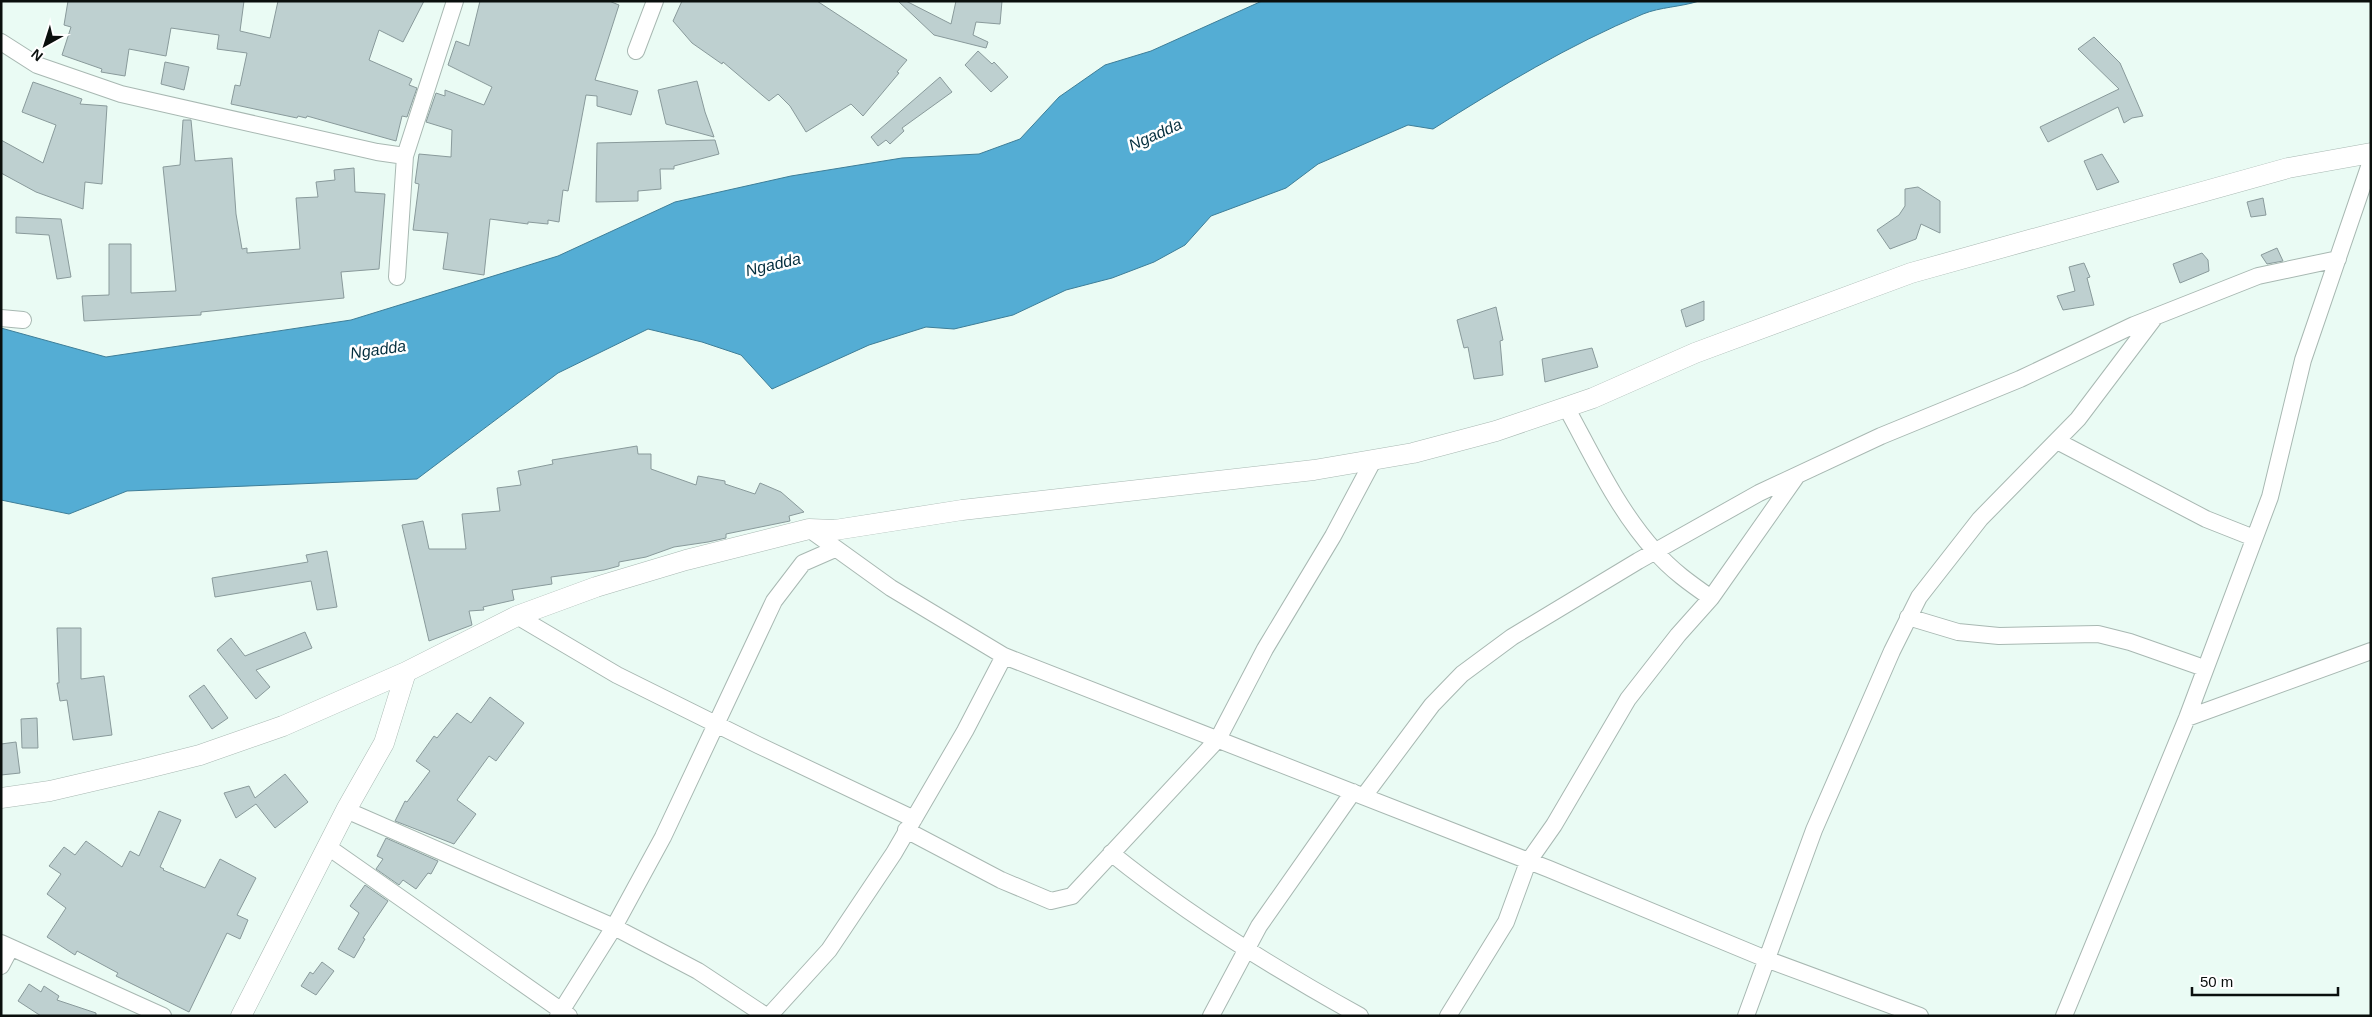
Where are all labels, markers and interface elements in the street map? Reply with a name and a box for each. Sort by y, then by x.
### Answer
north arrow [20,20,70,70]
text: N [28,46,46,65]
water label: Ngadda [1126,115,1184,154]
water label: Ngadda [744,250,802,279]
water label: Ngadda [349,337,407,362]
scale bar [2192,964,2338,996]
text: 50 m [2200,973,2233,990]

